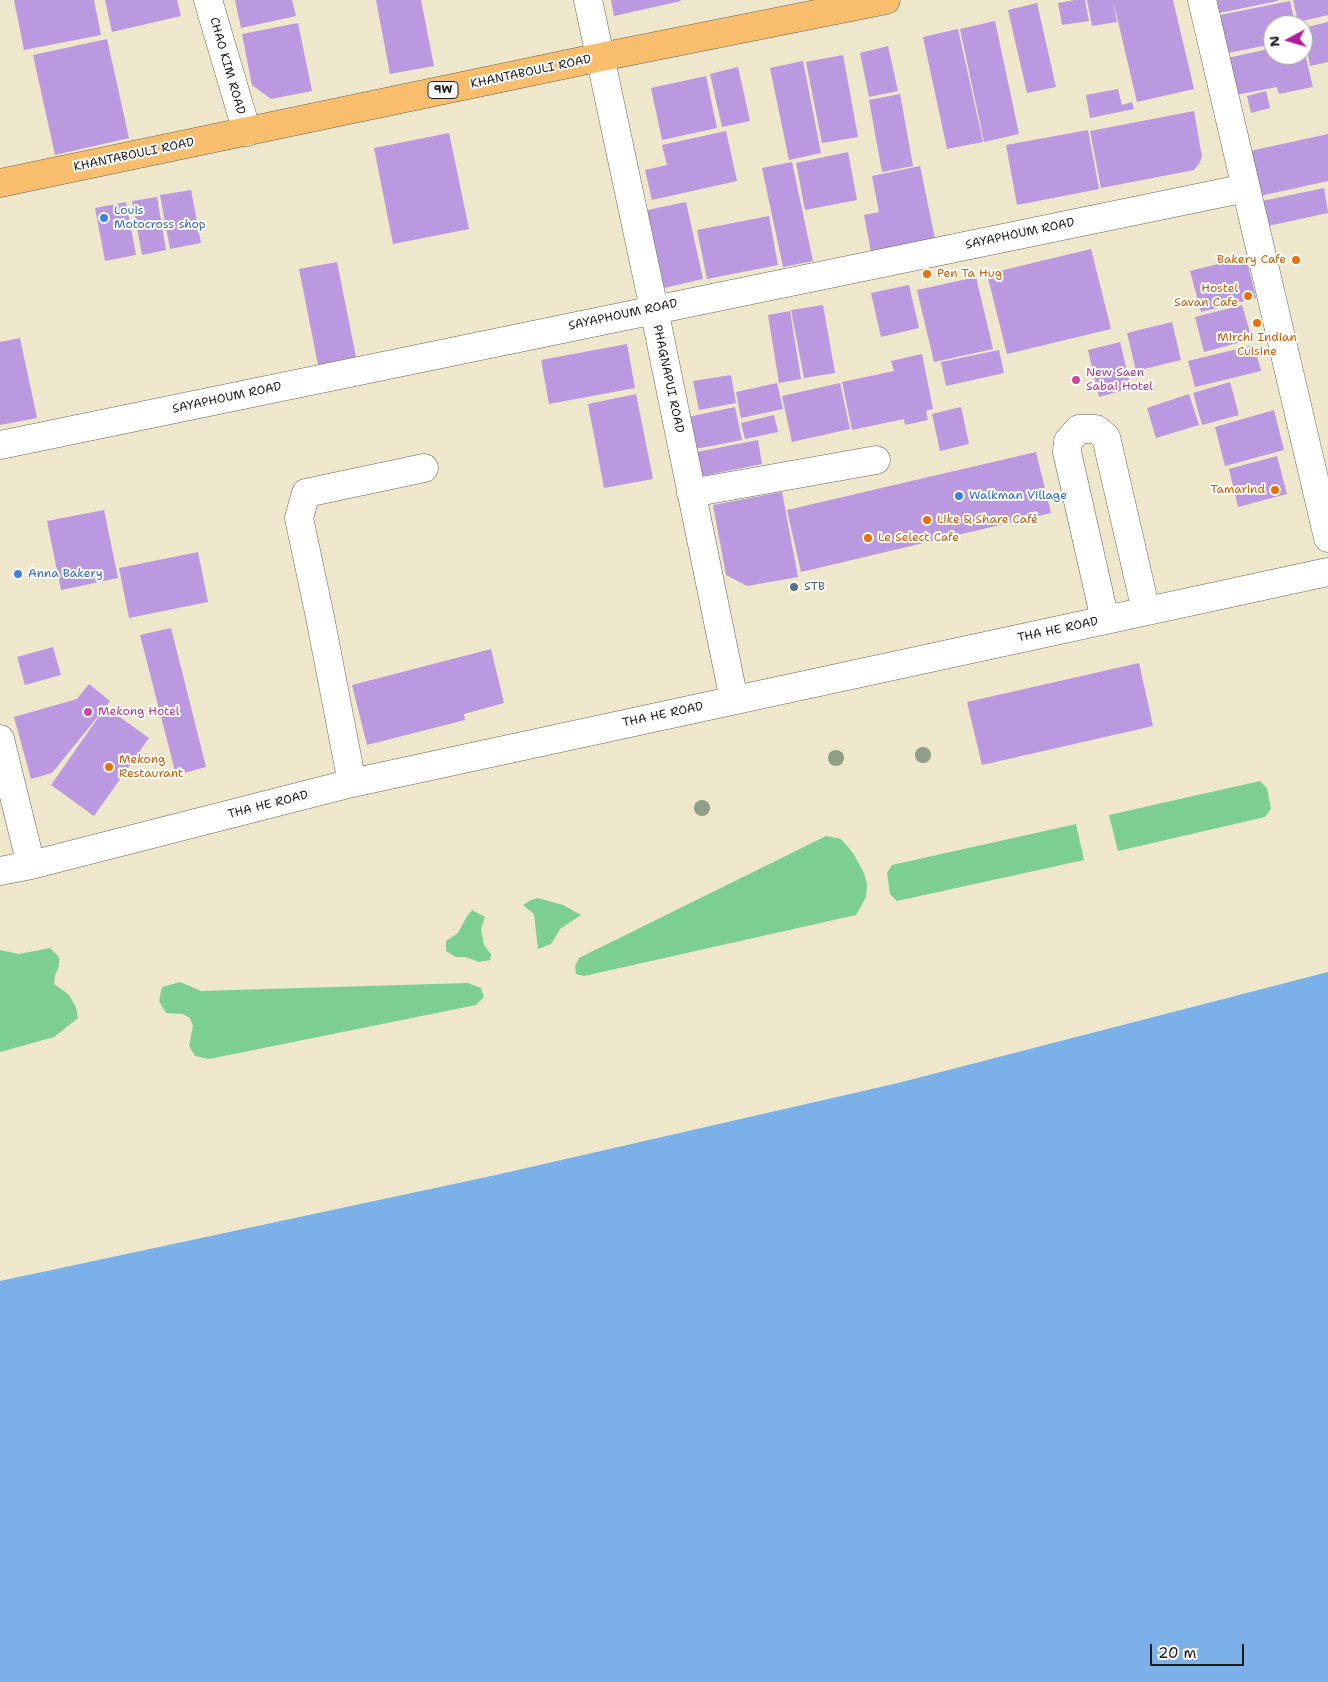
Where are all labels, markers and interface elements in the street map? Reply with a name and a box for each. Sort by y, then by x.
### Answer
north arrow [1263,15,1313,65]
street label: CHAO KIM ROAD [206,16,248,116]
text: N [1265,35,1284,48]
street label: KHANTABOULI ROAD [469,52,593,92]
road number: 9W [428,82,458,98]
street label: KHANTABOULI ROAD [72,135,196,175]
place label: Louis Motocross shop [114,204,205,232]
marker: Louis Motocross shop [98,212,110,224]
street label: SAYAPHOUM ROAD [964,215,1076,253]
place label: Bakery Cafe [1217,253,1286,267]
marker: Bakery Cafe [1290,254,1302,266]
place label: Pen Ta Hug [937,267,1002,281]
marker: Pen Ta Hug [921,268,933,280]
place label: Hostel Savan Cafe [1174,282,1238,310]
marker: Hostel Savan Cafe [1242,290,1254,302]
street label: SAYAPHOUM ROAD [567,296,679,334]
marker: Mirchi Indian Cuisine [1251,317,1263,329]
street label: PHAGNAPUI ROAD [650,324,686,434]
place label: Mirchi Indian Cuisine [1217,331,1297,359]
place label: New Saen Sabai Hotel [1086,366,1153,394]
marker: New Saen Sabai Hotel [1070,374,1082,386]
street label: SAYAPHOUM ROAD [171,379,283,417]
place label: Tamarind [1211,483,1265,497]
marker: Tamarind [1269,484,1281,496]
place label: Walkman Village [969,489,1067,503]
marker: Walkman Village [953,490,965,502]
place label: Like & Share Café [937,513,1038,527]
marker: Like & Share Café [921,514,933,526]
place label: Le Select Cafe [878,531,959,545]
marker: Le Select Cafe [862,532,874,544]
place label: Anna Bakery [28,567,103,581]
marker: Anna Bakery [12,568,24,580]
place label: STB [804,580,825,594]
marker: STB [788,581,800,593]
street label: THA HE ROAD [1016,614,1100,646]
street label: THA HE ROAD [621,699,705,731]
place label: Mekong Hotel [98,705,179,719]
marker: Mekong Hotel [82,706,94,718]
place label: Mekong Restaurant [119,753,183,781]
marker: Mekong Restaurant [103,761,115,773]
street label: THA HE ROAD [226,788,310,822]
scale bar [1153,1634,1247,1666]
text: 20 m [1158,1643,1197,1663]

